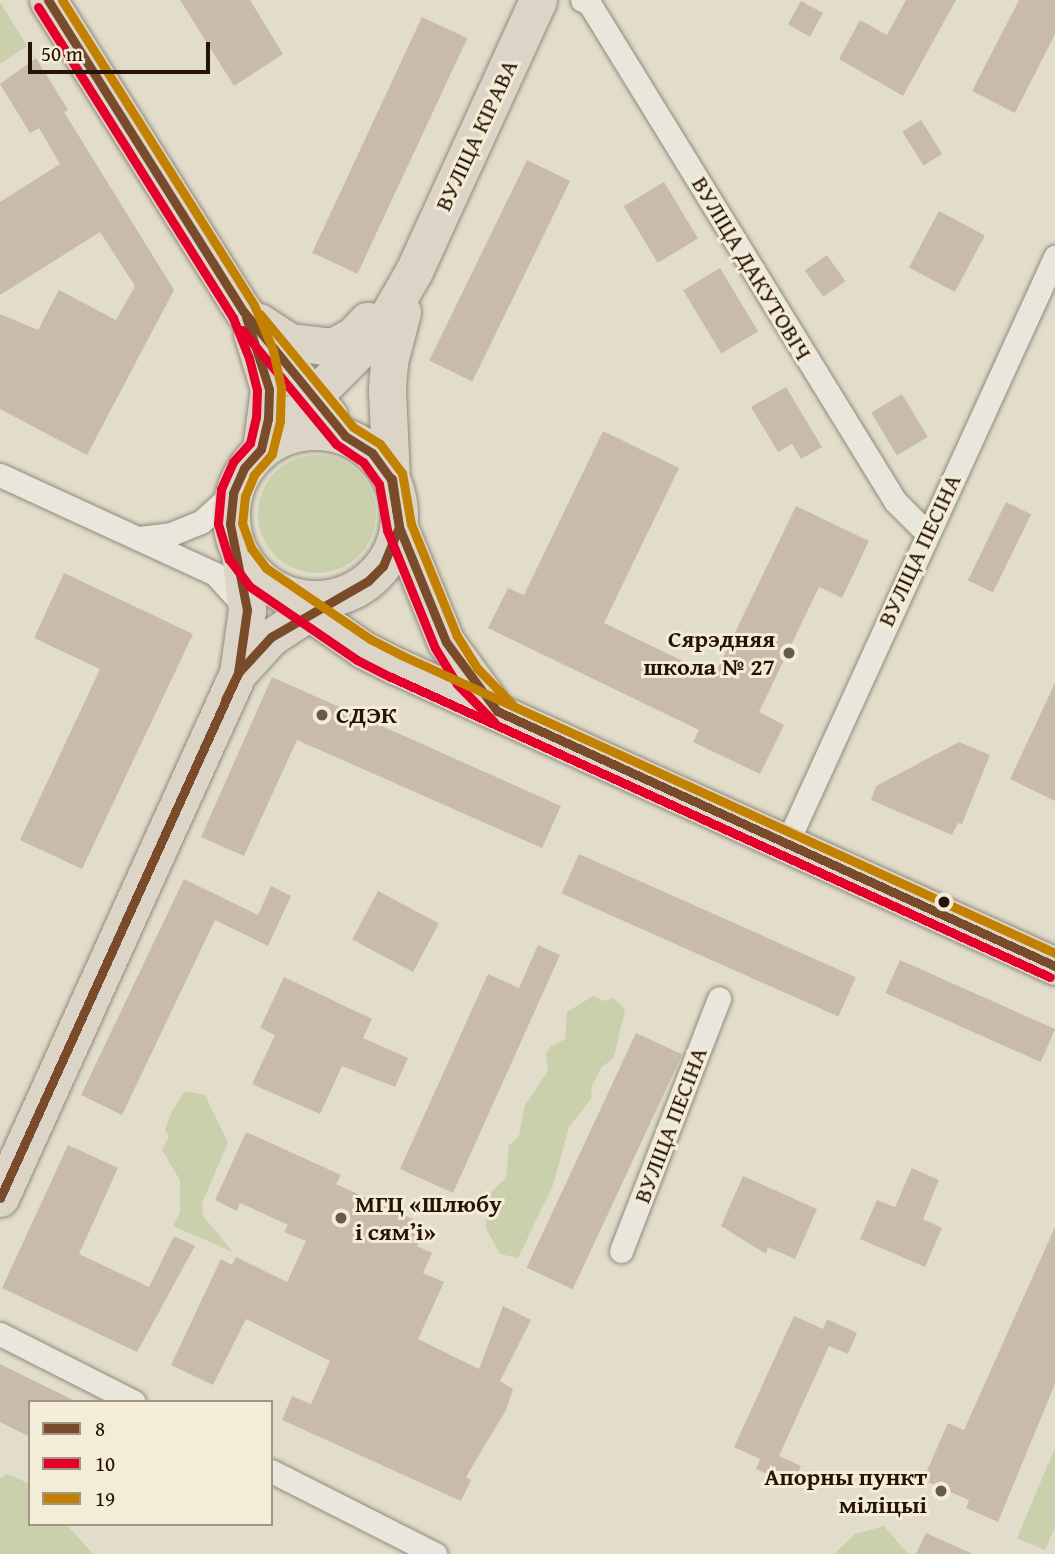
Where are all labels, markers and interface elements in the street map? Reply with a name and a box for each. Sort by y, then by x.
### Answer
scale bar [32,28,214,72]
text: 50 m [41,38,83,69]
street label: ВУЛІЦА КІРАВА [428,55,524,215]
street label: ВУЛІЦА ДАКУТОВІЧ [686,171,818,365]
street label: ВУЛІЦА ПЕСІНА [871,469,967,631]
place label: Сярэдняя школа № 27 [644,625,775,681]
marker: Сярэдняя школа № 27 [781,645,797,661]
place label: СДЭК [336,701,397,729]
marker: СДЭК [314,707,330,723]
unlabelled marker [937,895,951,909]
street label: ВУЛІЦА ПЕСІНА [627,1043,713,1207]
place label: МГЦ «Шлюбу і сямʼі» [355,1190,502,1246]
marker: МГЦ «Шлюбу і сямʼі» [333,1210,349,1226]
legend [28,1400,273,1526]
text: 8 [95,1413,105,1444]
text: 10 [95,1448,115,1479]
place label: Апорны пункт міліцыі [764,1463,927,1519]
text: 19 [95,1483,115,1514]
marker: Апорны пункт міліцыі [933,1483,949,1499]

